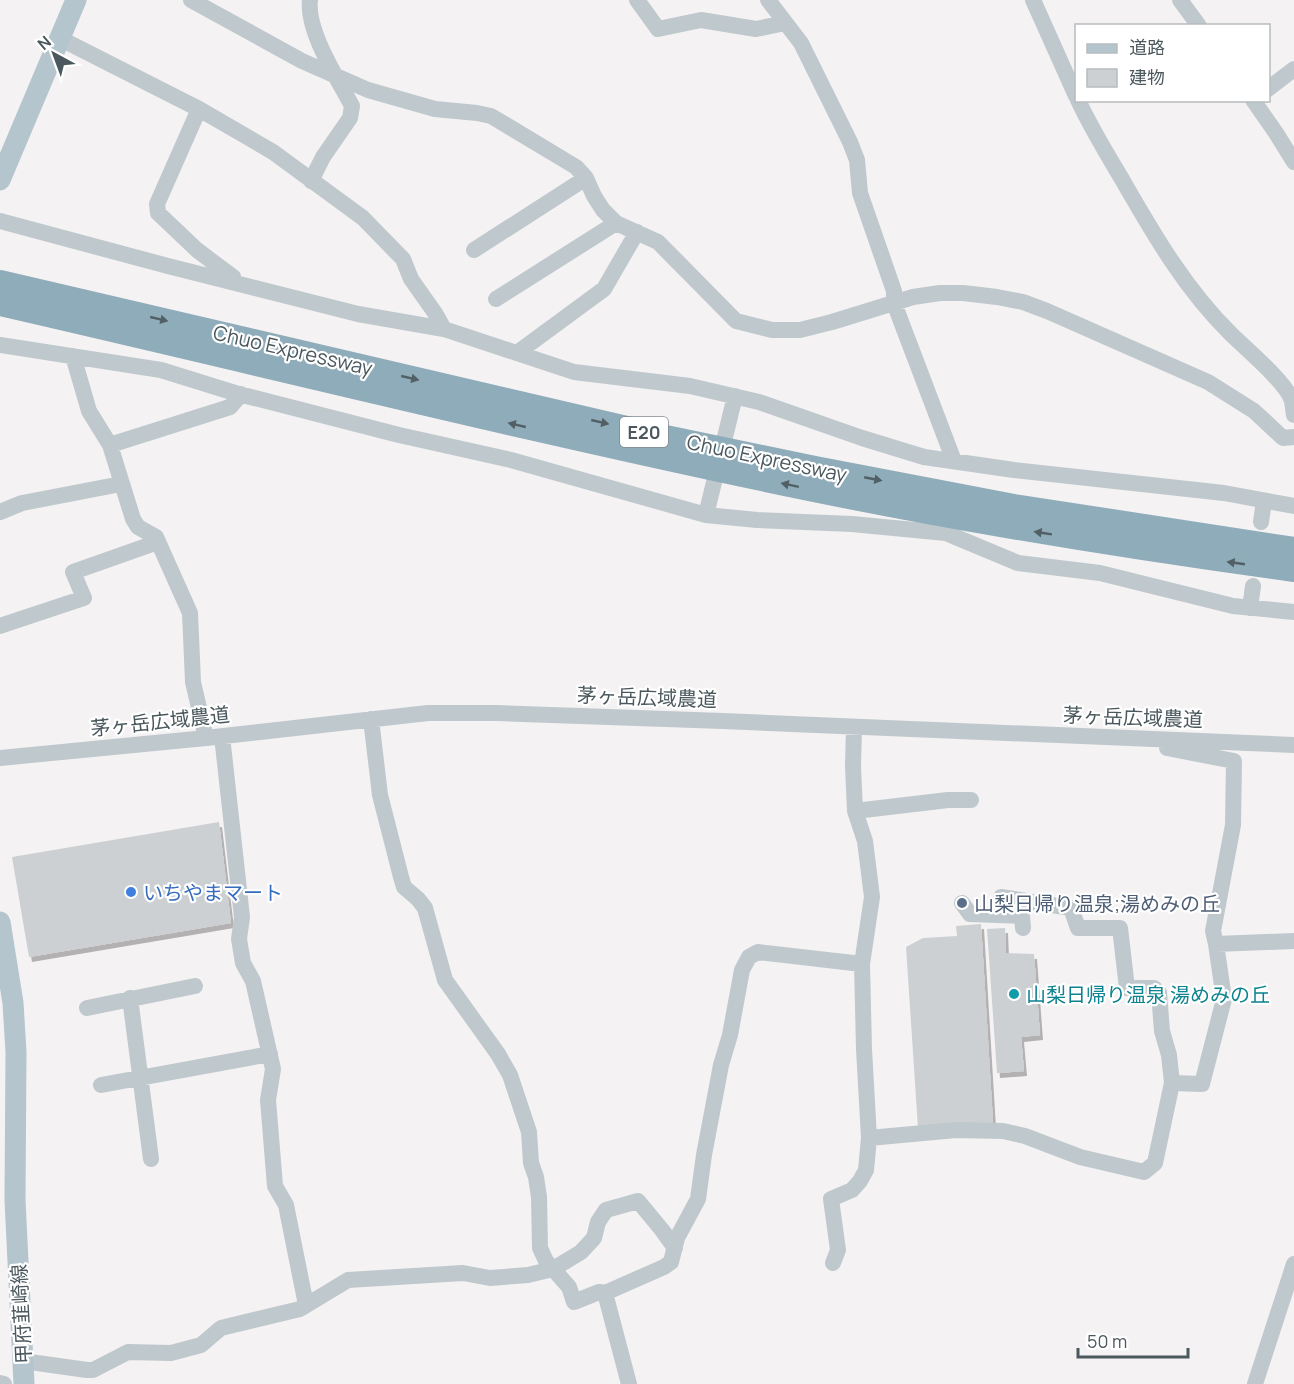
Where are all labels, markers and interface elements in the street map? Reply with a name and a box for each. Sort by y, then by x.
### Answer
north arrow [24,24,84,84]
legend [1075,24,1270,102]
text: N [33,31,56,55]
text: 道路 [1129,35,1165,59]
text: 建物 [1129,65,1165,89]
one-way arrow [150,314,169,324]
street label: Chuo Expressway [211,319,376,382]
one-way arrow [401,374,420,384]
road number: E20 [620,417,668,447]
one-way arrow [591,418,610,427]
one-way arrow [508,420,527,429]
street label: Chuo Expressway [685,428,850,488]
one-way arrow [864,475,883,484]
one-way arrow [780,480,799,489]
one-way arrow [1034,528,1053,537]
one-way arrow [1226,558,1245,567]
street label: 茅ヶ岳広域農道 [577,681,717,713]
street label: 茅ヶ岳広域農道 [89,700,231,742]
street label: 茅ヶ岳広域農道 [1063,701,1203,733]
place label: いちやまマート [143,879,283,906]
marker: いちやまマート [124,885,138,899]
place label: 山梨日帰り温泉;湯めみの丘 [974,890,1220,917]
marker: 山梨日帰り温泉;湯めみの丘 [955,896,969,910]
place label: 山梨日帰り温泉 湯めみの丘 [1026,981,1270,1008]
marker: 山梨日帰り温泉 湯めみの丘 [1007,987,1021,1001]
street label: 甲府韮崎線 [5,1263,37,1365]
scale bar [1078,1321,1188,1359]
text: 50 m [1087,1329,1127,1353]

